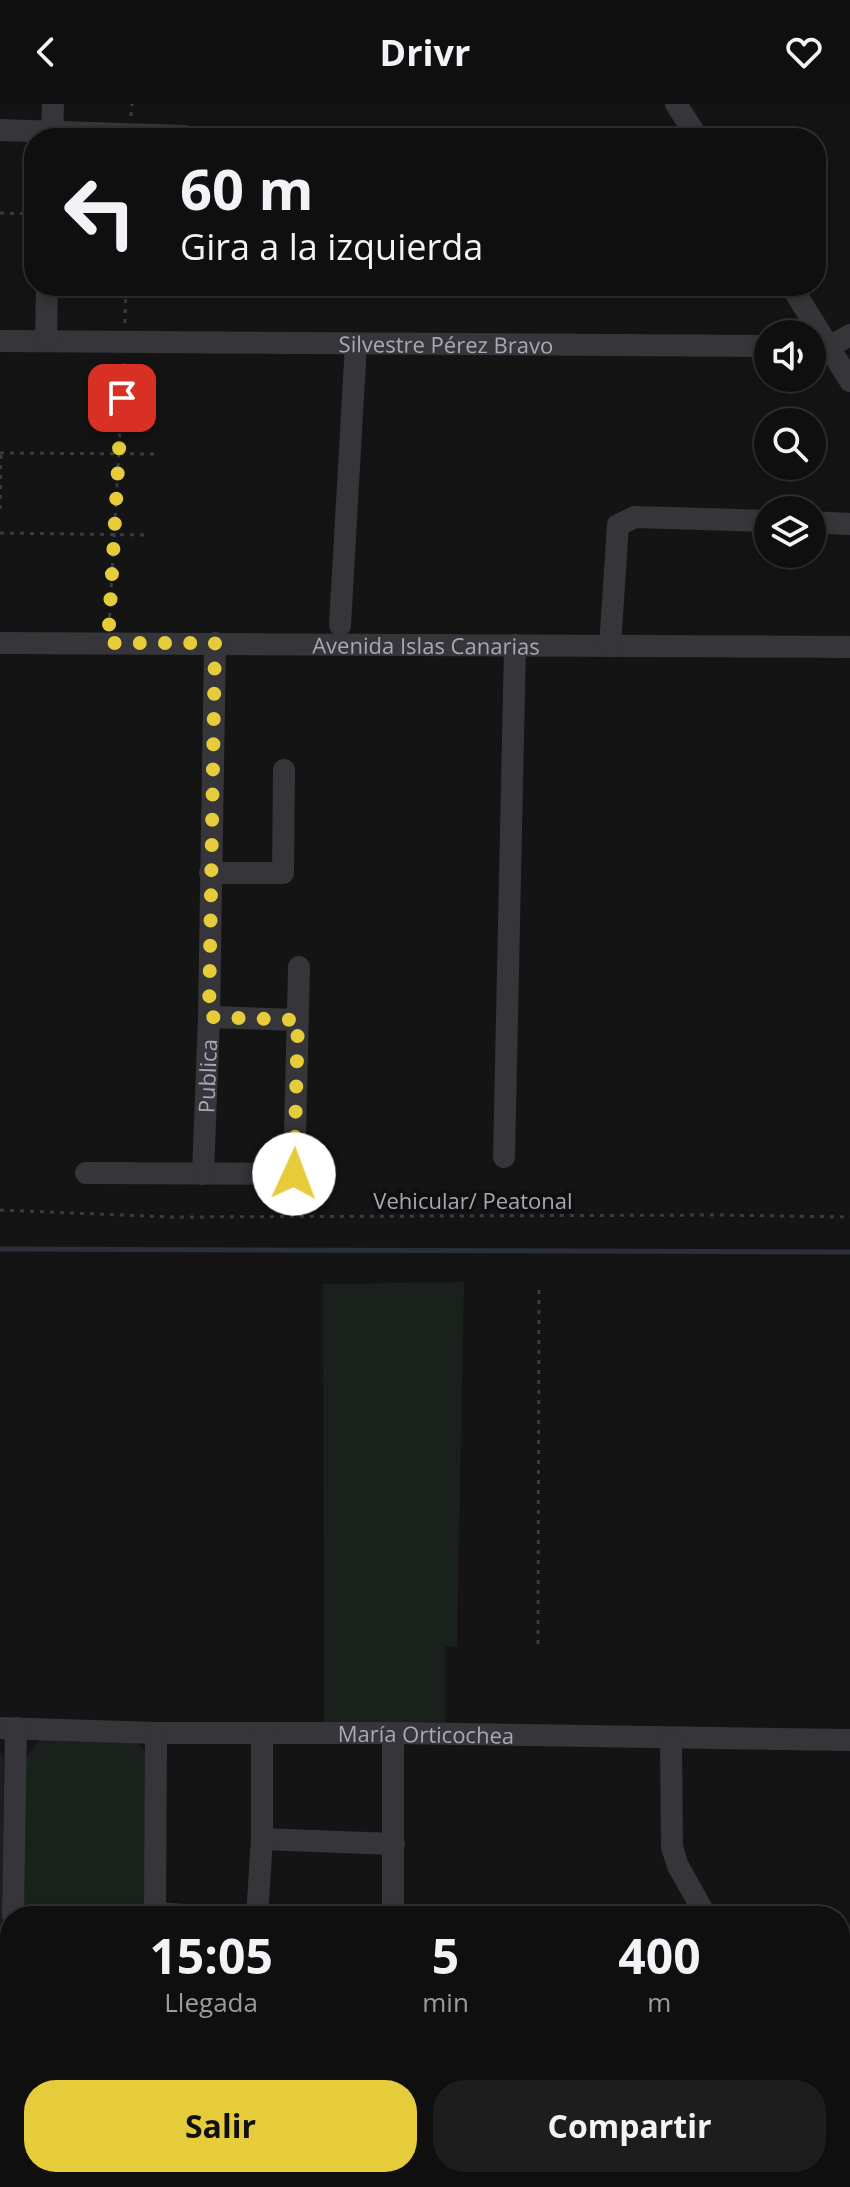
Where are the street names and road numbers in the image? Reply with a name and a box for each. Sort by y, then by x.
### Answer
street label: Silvestre Pérez Bravo [339,328,553,360]
street label: Avenida Islas Canarias [312,629,540,661]
street label: Publica [190,1038,223,1114]
street label: Vehicular/ Peatonal [373,1185,573,1215]
street label: María Orticochea [338,1718,514,1750]

